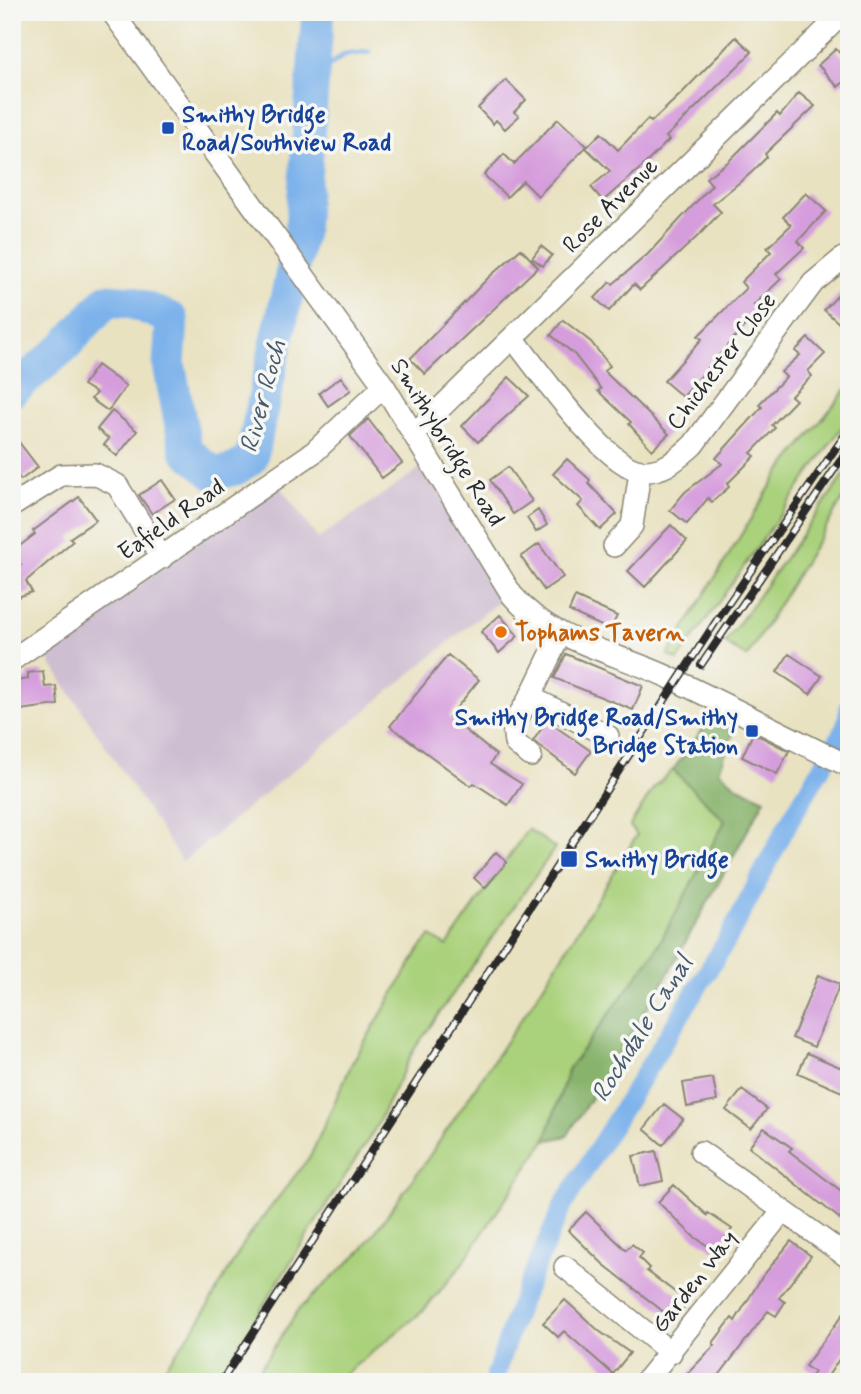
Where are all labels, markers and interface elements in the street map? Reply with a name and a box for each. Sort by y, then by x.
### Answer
place label: Smithy Bridge Road/Southview Road [182,100,391,159]
marker: Smithy Bridge Road/Southview Road [160,120,176,136]
street label: Rose Avenue [556,151,666,261]
street label: Chichester Close [660,287,784,437]
water label: River Roch [233,336,295,457]
street label: Smithybridge Road [380,353,511,534]
street label: Eafield Road [112,472,231,568]
place label: Tophams Tavern [515,618,685,649]
marker: Tophams Tavern [493,624,509,640]
place label: Smithy Bridge Road/Smithy Bridge Station [455,703,738,763]
marker: Smithy Bridge Road/Smithy Bridge Station [744,723,760,739]
place label: Smithy Bridge [585,845,729,879]
marker: Smithy Bridge [559,849,579,869]
water label: Rochdale Canal [584,947,703,1109]
street label: Garden Way [645,1224,745,1340]

